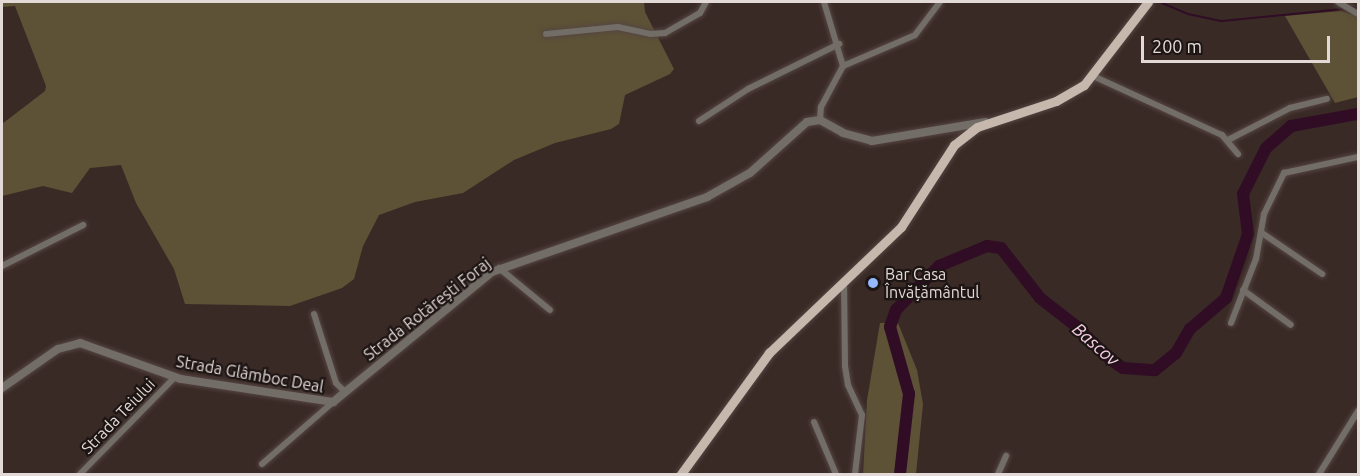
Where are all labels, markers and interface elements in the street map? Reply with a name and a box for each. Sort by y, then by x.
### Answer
scale bar [1144,24,1333,62]
text: 200 m [1152,36,1202,56]
street label: Strada Rotărești Foraj [360,254,494,364]
place label: Bar Casa Învățământul [885,264,979,302]
marker: Bar Casa Învățământul [866,276,880,290]
water label: Bascov [1068,318,1124,370]
street label: Strada Glâmboc Deal [175,352,325,396]
street label: Strada Teiului [77,374,159,458]

